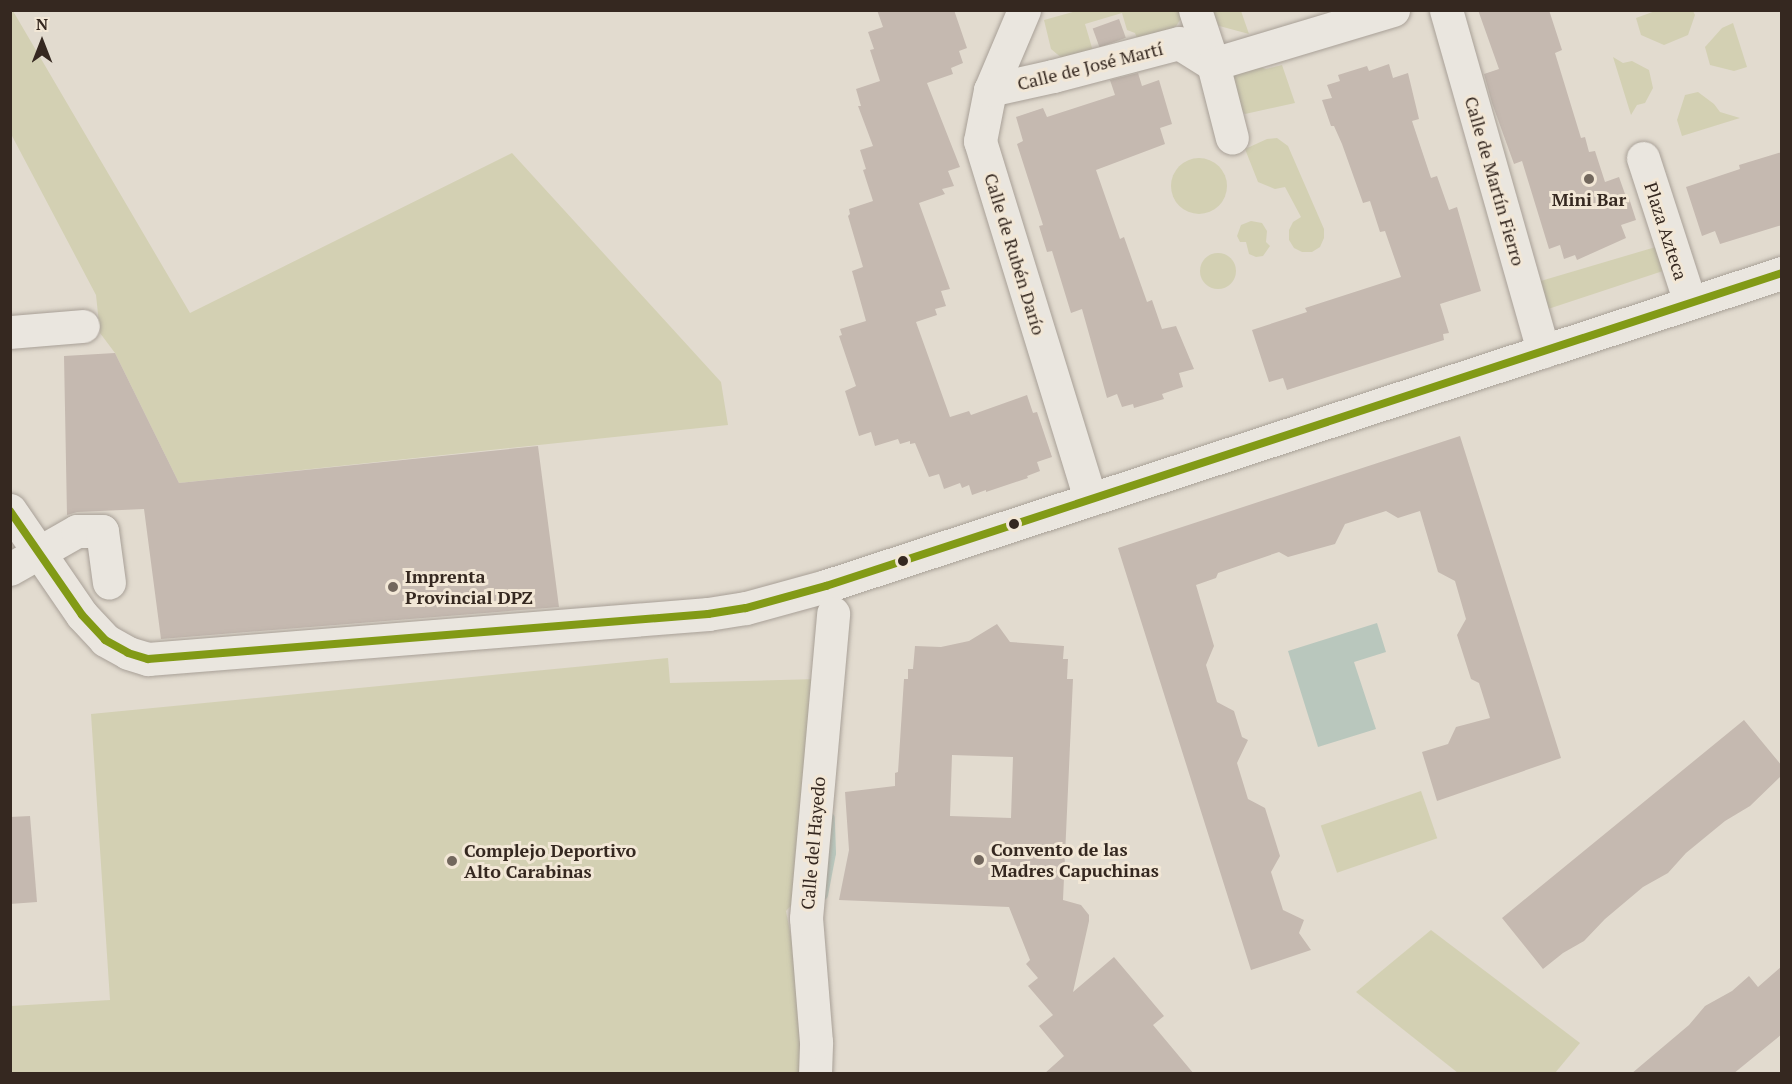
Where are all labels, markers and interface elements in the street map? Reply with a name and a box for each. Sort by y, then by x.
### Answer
north arrow [12,12,72,72]
text: N [36,13,48,35]
street label: Calle de José Martí [1015,37,1165,95]
street label: Calle de Martín Fierro [1460,94,1530,268]
street label: Calle de Rubén Darío [980,170,1050,338]
marker: Mini Bar [1582,172,1596,186]
street label: Plaza Azteca [1640,179,1692,283]
place label: Mini Bar [1552,188,1626,210]
unlabelled marker [1008,518,1020,530]
unlabelled marker [897,555,909,567]
place label: Imprenta Provincial DPZ [405,566,533,608]
marker: Imprenta Provincial DPZ [386,580,400,594]
street label: Calle del Hayedo [796,775,830,911]
place label: Convento de las Madres Capuchinas [991,839,1159,882]
place label: Complejo Deportivo Alto Carabinas [464,840,636,882]
marker: Convento de las Madres Capuchinas [972,853,986,867]
marker: Complejo Deportivo Alto Carabinas [445,854,459,868]

